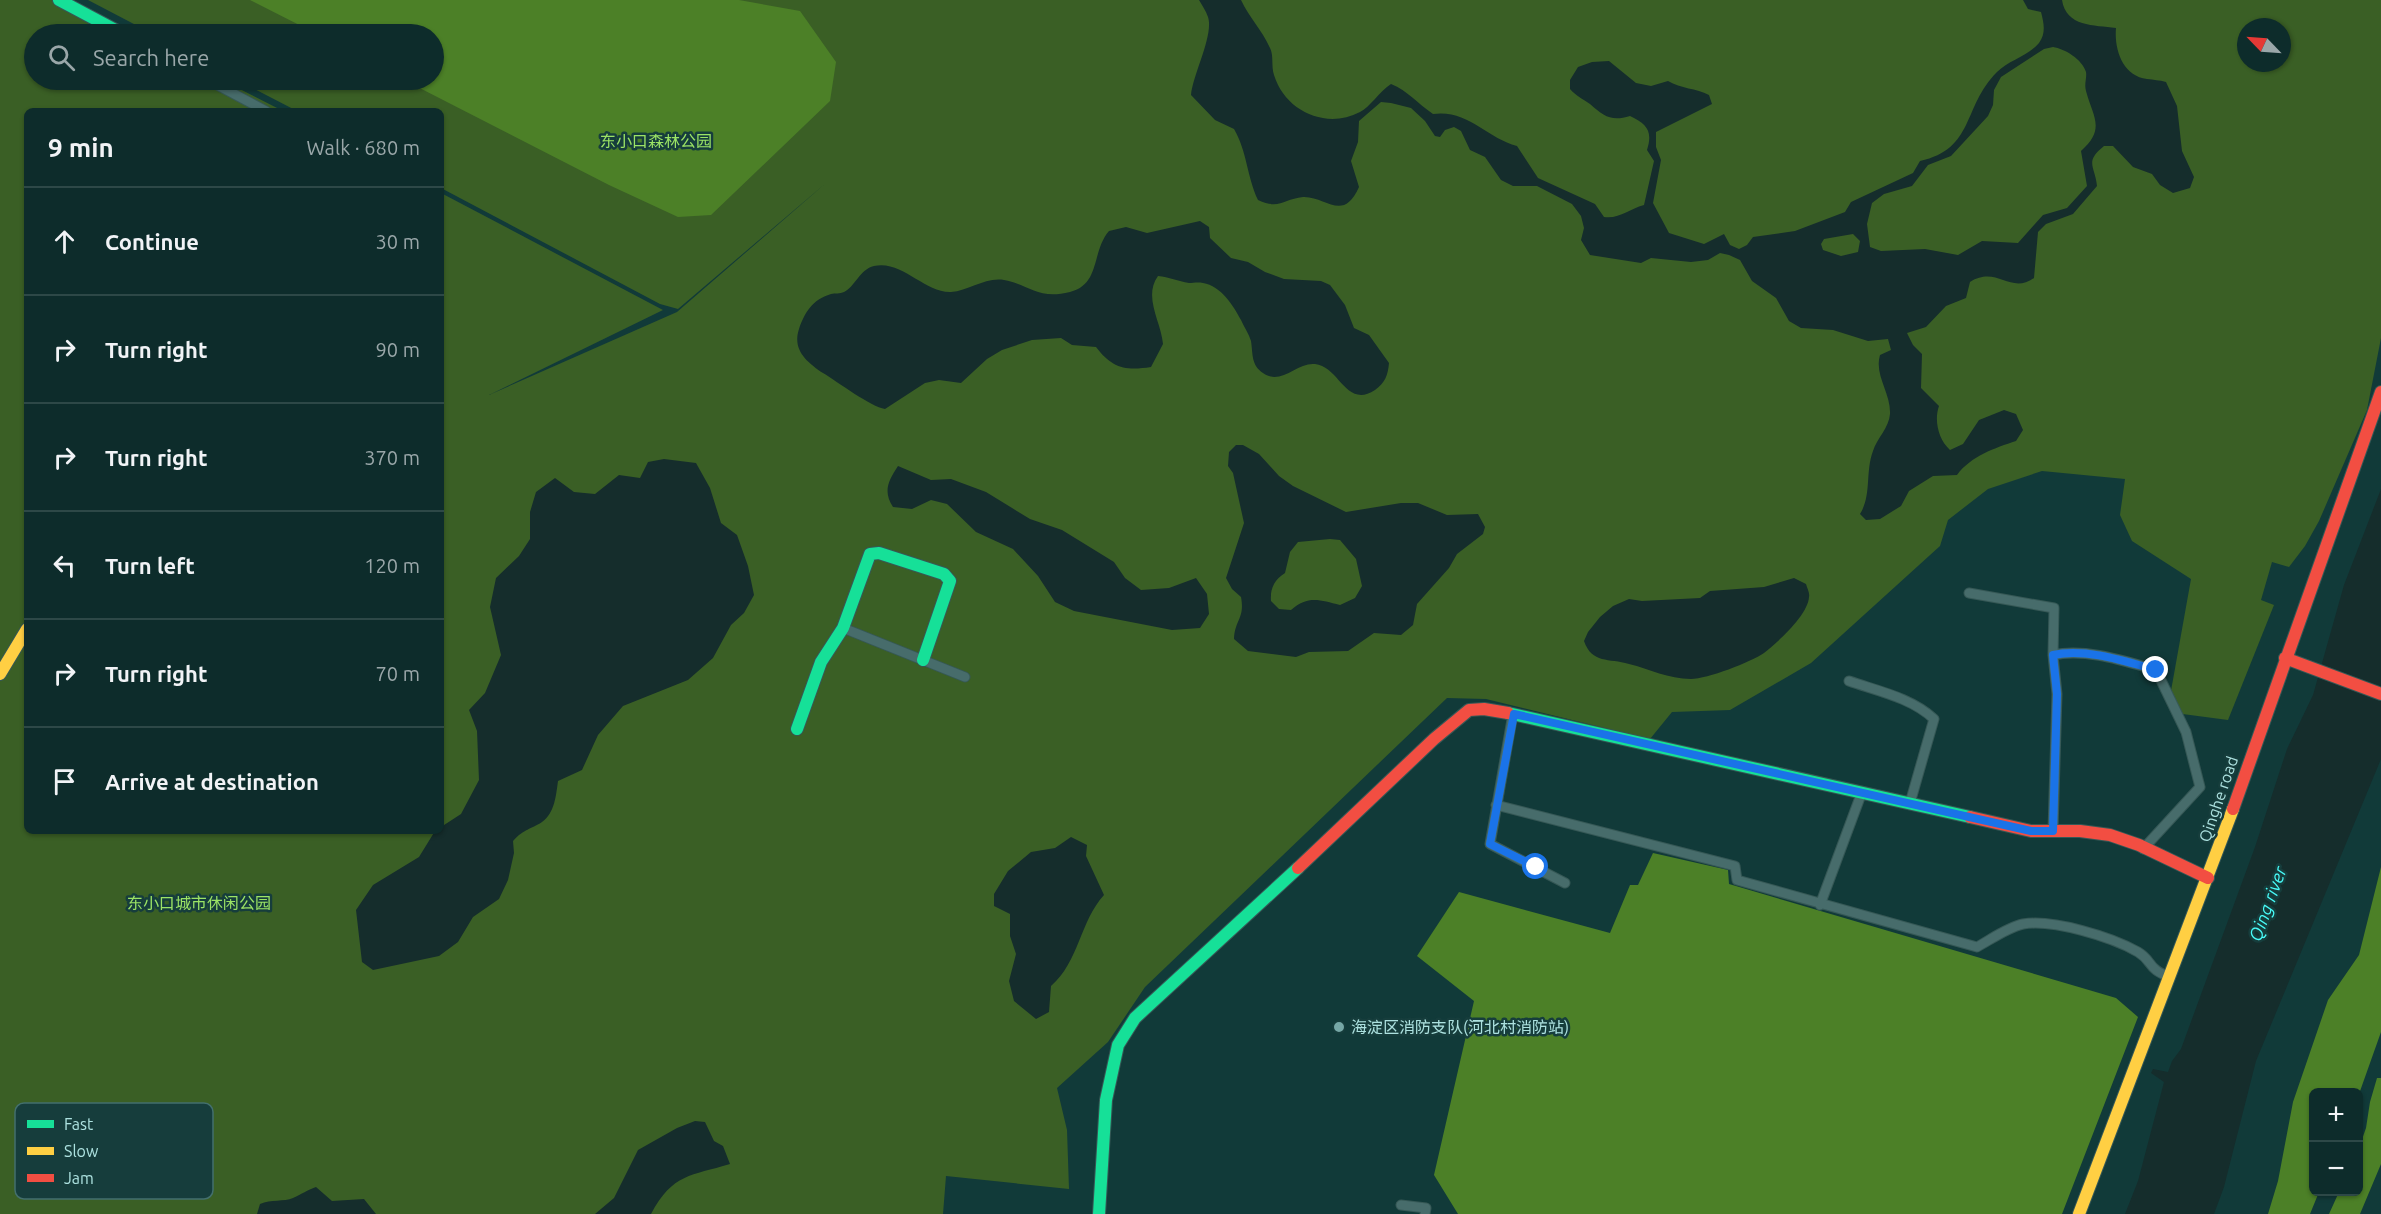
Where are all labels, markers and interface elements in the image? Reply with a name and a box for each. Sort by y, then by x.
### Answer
north arrow [2237,18,2291,72]
search box [24,24,444,90]
icon: search [45,41,78,74]
text: Search here [93,45,209,70]
park label: 东小口森林公园 [600,132,712,150]
text: 9 min [48,133,114,162]
text: Walk · 680 m [307,136,420,159]
icon: ahead [48,225,81,258]
text: Continue [105,229,199,254]
text: 30 m [376,230,420,253]
icon: right [48,333,81,366]
text: Turn right [105,337,207,362]
text: 90 m [376,338,420,361]
icon: right [48,441,81,474]
text: Turn right [105,445,207,470]
text: 370 m [364,446,420,469]
icon: left [48,549,81,582]
text: Turn left [105,553,195,578]
text: 120 m [364,554,420,577]
route end [2142,656,2168,682]
icon: right [48,657,81,690]
text: Turn right [105,661,207,686]
text: 70 m [376,662,420,685]
street label: Qinghe road [2195,754,2241,844]
icon: arrive [48,765,81,798]
text: Arrive at destination [105,769,319,794]
route start [1522,853,1548,879]
water label: Qing river [2244,863,2291,944]
park label: 东小口城市休闲公园 [127,894,271,912]
place label: 海淀区消防支队(河北村消防站) [1351,1018,1569,1037]
marker: 海淀区消防支队(河北村消防站) [1332,1020,1346,1034]
map controls [2309,1088,2363,1196]
button: + [2309,1088,2363,1142]
legend [15,1103,213,1199]
text: Fast [64,1115,94,1133]
text: Slow [64,1142,99,1160]
button: − [2309,1142,2363,1196]
text: Jam [64,1169,94,1187]

